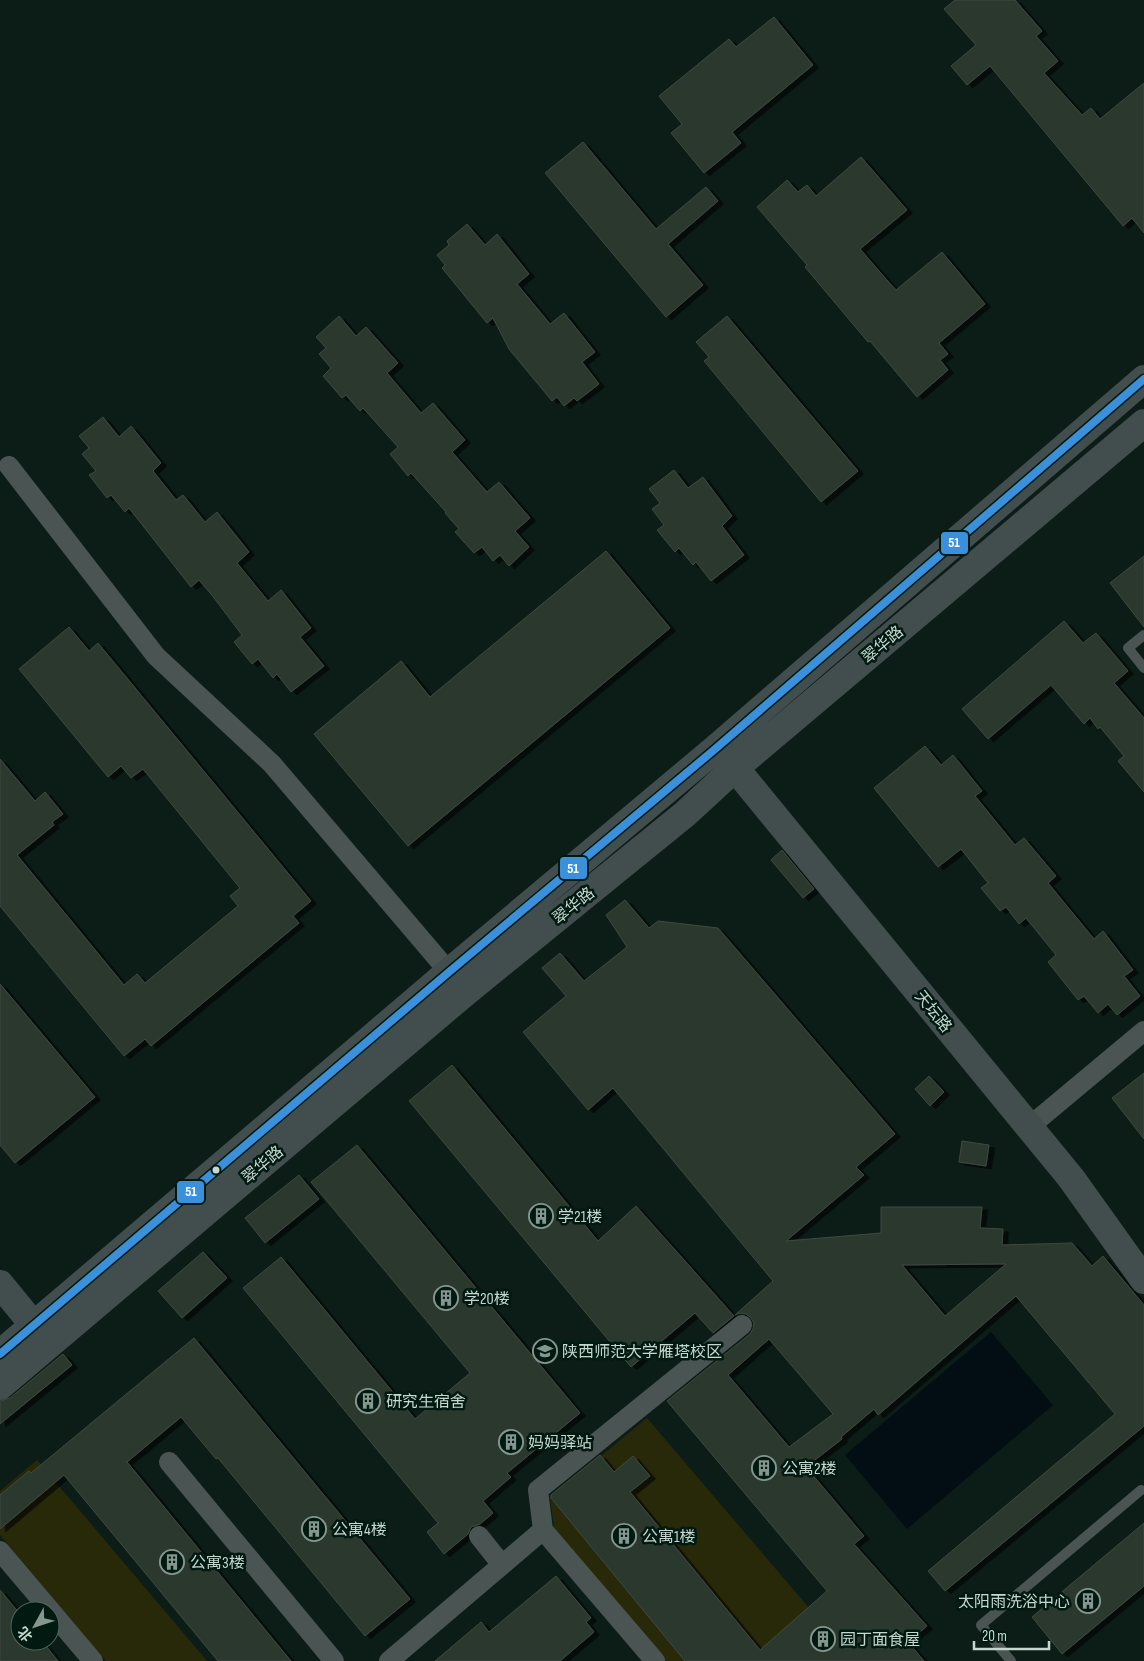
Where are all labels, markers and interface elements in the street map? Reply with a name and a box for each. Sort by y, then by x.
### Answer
line badge: 51 [940,531,969,555]
text: 51 [948,534,960,551]
street label: 翠华路 [858,622,907,668]
line badge: 51 [559,856,588,880]
text: 51 [567,860,579,877]
street label: 翠华路 [549,884,599,929]
street label: 天坛路 [910,987,955,1037]
street label: 翠华路 [238,1142,287,1188]
unlabelled marker [211,1165,221,1175]
line badge: 51 [176,1180,205,1204]
text: 51 [185,1183,197,1200]
building icon: 学21楼 [528,1203,554,1229]
place label: 学21楼 [558,1208,602,1227]
building icon: 学20楼 [433,1285,459,1311]
place label: 学20楼 [464,1290,510,1309]
school or university icon: 陕西师范大学雁塔校区 [532,1338,558,1364]
place label: 陕西师范大学雁塔校区 [562,1343,722,1362]
building icon: 研究生宿舍 [355,1388,381,1414]
place label: 研究生宿舍 [386,1393,466,1412]
building icon: 妈妈驿站 [498,1429,524,1455]
place label: 妈妈驿站 [528,1434,592,1453]
building icon: 公寓2楼 [751,1455,777,1481]
place label: 公寓2楼 [782,1460,837,1479]
building icon: 公寓4楼 [301,1516,327,1542]
place label: 公寓4楼 [332,1521,387,1540]
building icon: 公寓1楼 [611,1523,637,1549]
place label: 公寓1楼 [642,1528,696,1547]
building icon: 公寓3楼 [159,1549,185,1575]
place label: 公寓3楼 [190,1554,245,1573]
building icon: 太阳雨洗浴中心 [1075,1588,1101,1614]
place label: 太阳雨洗浴中心 [958,1593,1070,1612]
north arrow [10,1601,60,1651]
scale bar [974,1618,1049,1650]
text: 北 [14,1623,36,1645]
building icon: 园丁面食屋 [810,1626,836,1652]
text: 20 m [982,1627,1007,1646]
place label: 园丁面食屋 [840,1631,920,1650]

